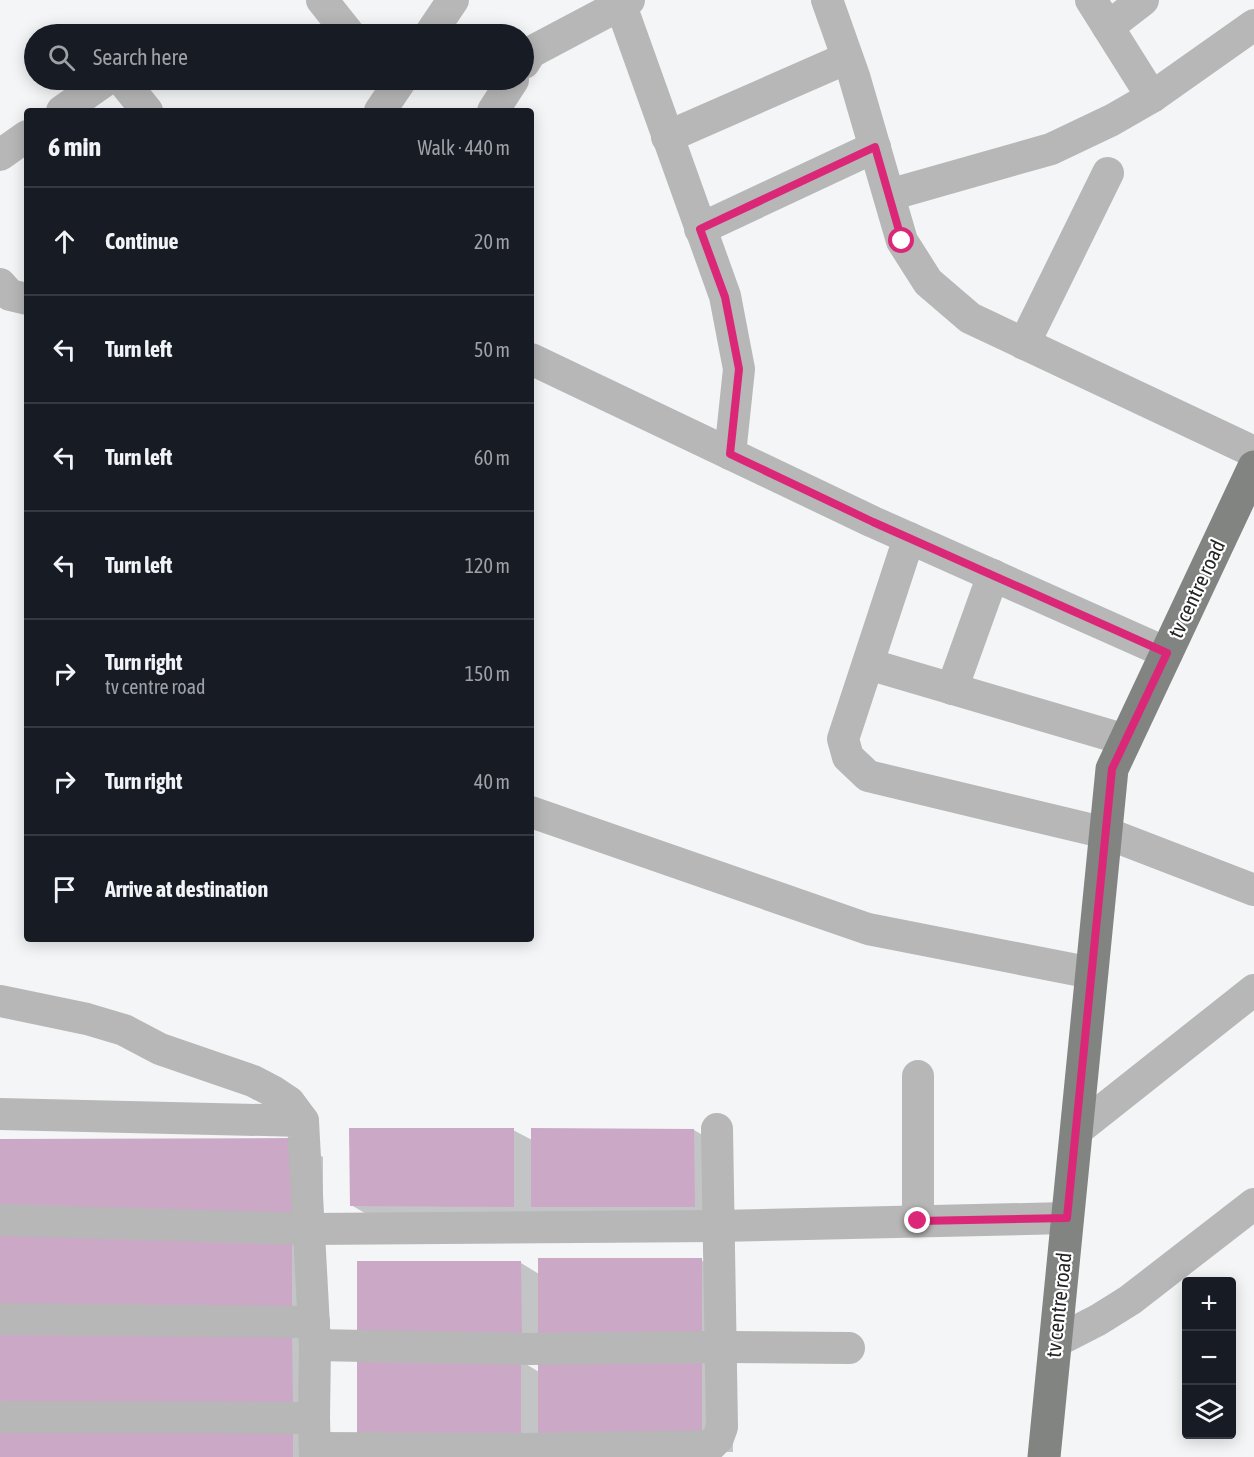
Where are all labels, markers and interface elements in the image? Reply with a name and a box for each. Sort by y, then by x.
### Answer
search box [24,24,534,90]
icon: search [45,41,78,74]
text: Search here [93,44,188,70]
text: 6 min [48,132,101,162]
text: Walk · 440 m [418,136,510,159]
icon: ahead [48,225,81,258]
route start [888,227,914,253]
text: Continue [105,228,179,254]
text: 20 m [474,230,510,253]
icon: left [48,333,81,366]
text: Turn left [105,336,172,362]
text: 50 m [474,338,510,361]
icon: left [48,441,81,474]
text: Turn left [105,444,172,470]
text: 60 m [474,446,510,469]
street label: tv centre road [1163,536,1229,641]
icon: left [48,549,81,582]
text: Turn left [105,552,172,578]
text: 120 m [465,554,510,577]
text: Turn right [105,649,182,675]
icon: right [48,657,81,690]
text: 150 m [465,662,510,685]
text: tv centre road [105,675,205,698]
icon: right [48,765,81,798]
text: Turn right [105,768,182,794]
text: 40 m [474,770,510,793]
icon: arrive [48,873,81,906]
text: Arrive at destination [105,876,268,902]
route end [904,1207,930,1233]
street label: tv centre road [1041,1251,1075,1359]
map controls [1182,1277,1236,1439]
button: + [1182,1277,1236,1331]
button: − [1182,1331,1236,1385]
button: layers [1182,1385,1236,1439]

